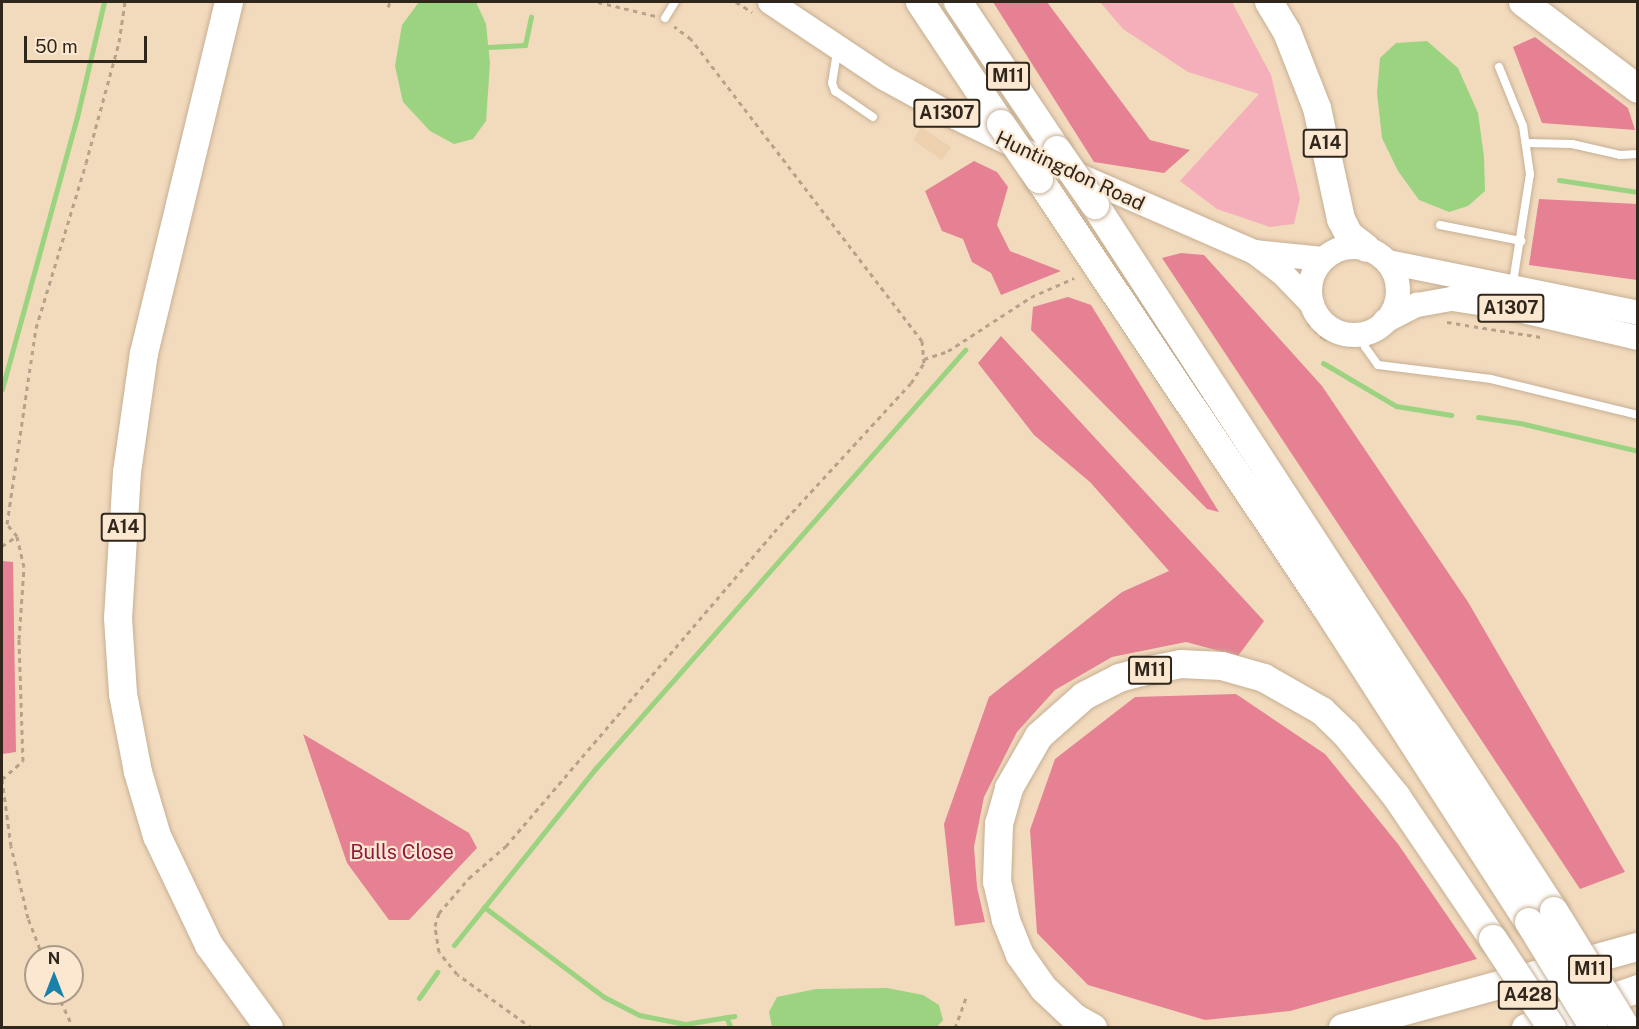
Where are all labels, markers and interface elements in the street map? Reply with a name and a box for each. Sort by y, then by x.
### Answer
scale bar [27,24,150,62]
text: 50 m [35,36,78,57]
road number: M11 [986,61,1030,91]
road number: A1307 [912,98,982,128]
street label: Huntingdon Road [992,126,1148,216]
road number: A14 [1302,128,1348,158]
road number: A1307 [1476,293,1546,323]
road number: A14 [100,512,146,542]
road number: M11 [1128,655,1172,685]
park label: Bulls Close [350,840,454,864]
north arrow [24,945,84,1005]
text: N [48,949,60,968]
road number: M11 [1568,954,1612,984]
road number: A428 [1496,980,1559,1010]

